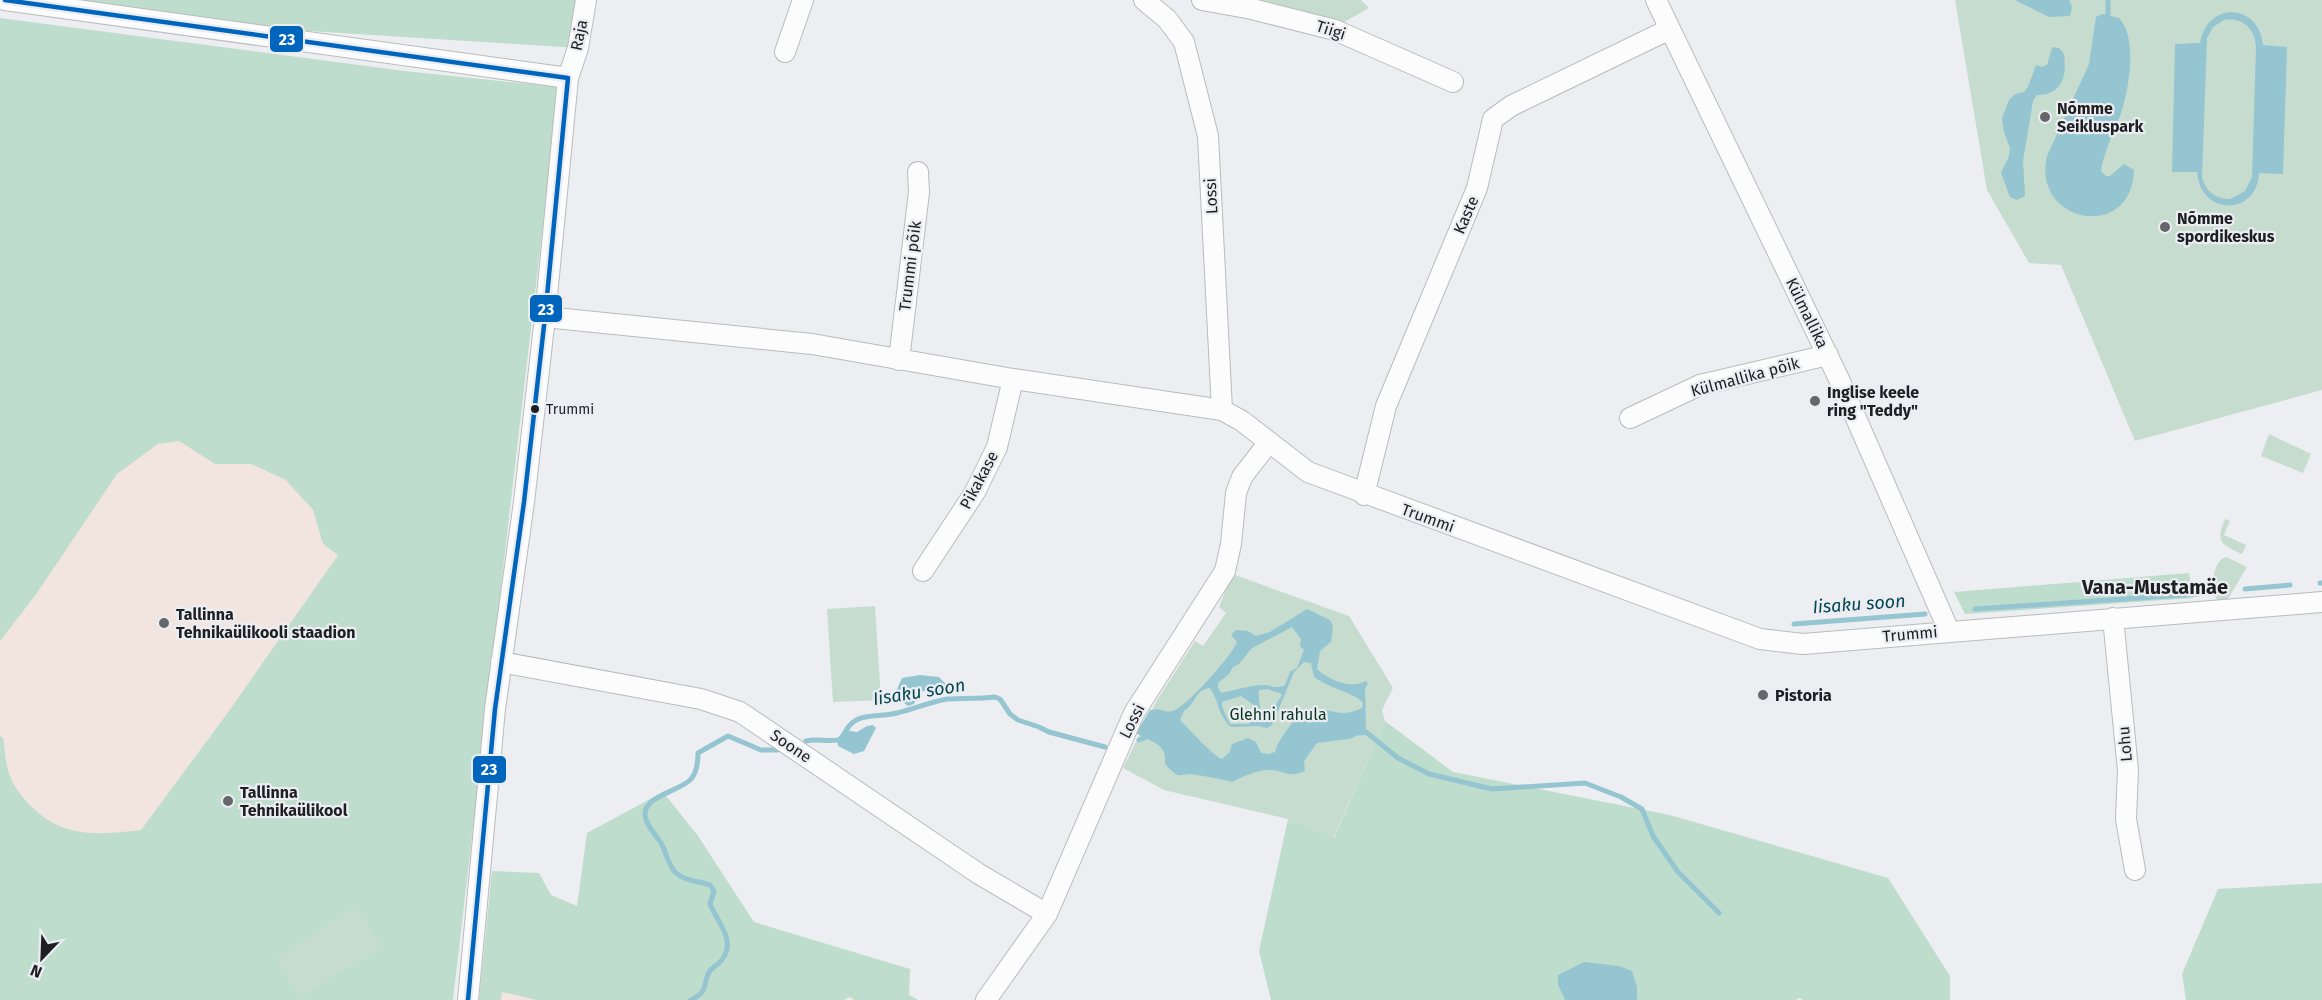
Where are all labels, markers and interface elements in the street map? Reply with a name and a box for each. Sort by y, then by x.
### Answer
street label: Tiigi [1314,16,1348,44]
street label: Raja [566,18,592,52]
line badge: 23 [269,25,304,53]
text: 23 [279,30,295,49]
place label: Nõmme Seikluspark [2057,99,2144,136]
marker: Nõmme Seikluspark [2038,110,2052,124]
street label: Lossi [1201,177,1221,215]
street label: Kaste [1450,193,1482,237]
place label: Nõmme spordikeskus [2177,209,2275,246]
street label: Trummi põik [895,219,925,312]
marker: Nõmme spordikeskus [2158,220,2172,234]
street label: Külmallika [1782,275,1832,351]
line badge: 23 [529,294,563,323]
text: 23 [538,300,554,319]
street label: Külmallika põik [1689,353,1802,401]
place label: Inglise keele ring "Teddy" [1827,383,1919,420]
marker: Inglise keele ring "Teddy" [1808,394,1822,408]
place label: Trummi [546,401,594,418]
marker: Trummi [529,403,541,415]
street label: Pikakase [956,448,1002,512]
street label: Trummi [1399,500,1457,536]
district label: Vana-Mustamäe [2081,575,2228,599]
water label: Iisaku soon [1812,590,1906,618]
place label: Tallinna Tehnikaülikooli staadion [176,605,356,642]
marker: Tallinna Tehnikaülikooli staadion [157,616,171,630]
street label: Trummi [1882,622,1938,646]
water label: Iisaku soon [871,674,967,710]
place label: Pistoria [1775,686,1832,705]
marker: Pistoria [1756,688,1770,702]
street label: Lossi [1115,701,1149,741]
park label: Glehni rahula [1229,705,1327,724]
street label: Soone [767,725,815,767]
street label: Lohu [2114,725,2136,763]
line badge: 23 [472,755,507,784]
text: 23 [481,760,497,779]
place label: Tallinna Tehnikaülikool [240,783,348,820]
marker: Tallinna Tehnikaülikool [221,794,235,808]
north arrow [12,928,72,988]
text: N [28,961,45,982]

